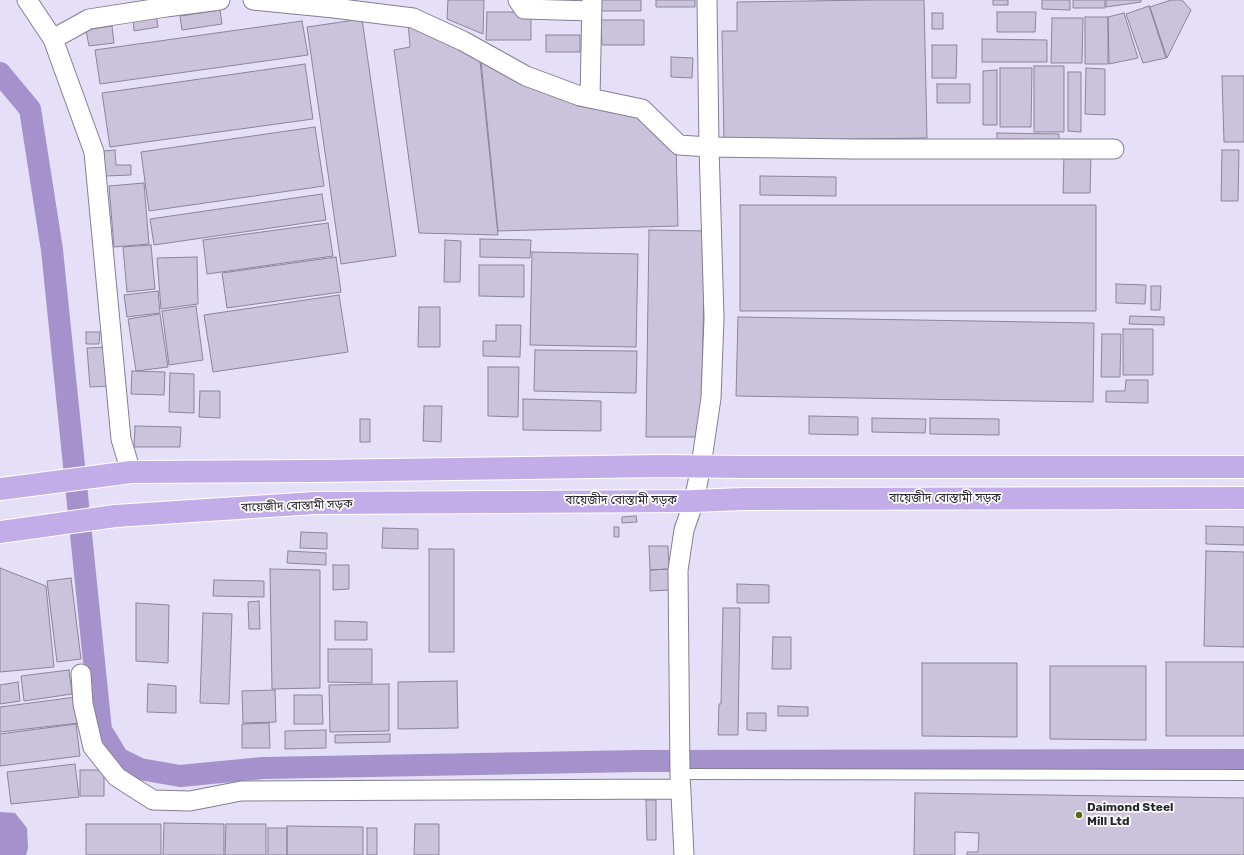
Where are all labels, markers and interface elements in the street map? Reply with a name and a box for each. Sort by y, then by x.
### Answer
street label: বায়েজীদ বোস্তামী সড়ক [889,492,1001,506]
street label: বায়েজীদ বোস্তামী সড়ক [565,494,677,508]
street label: বায়েজীদ বোস্তামী সড়ক [241,497,353,515]
place label: Daimond Steel Mill Ltd [1087,801,1174,829]
marker: Daimond Steel Mill Ltd [1074,810,1084,820]

